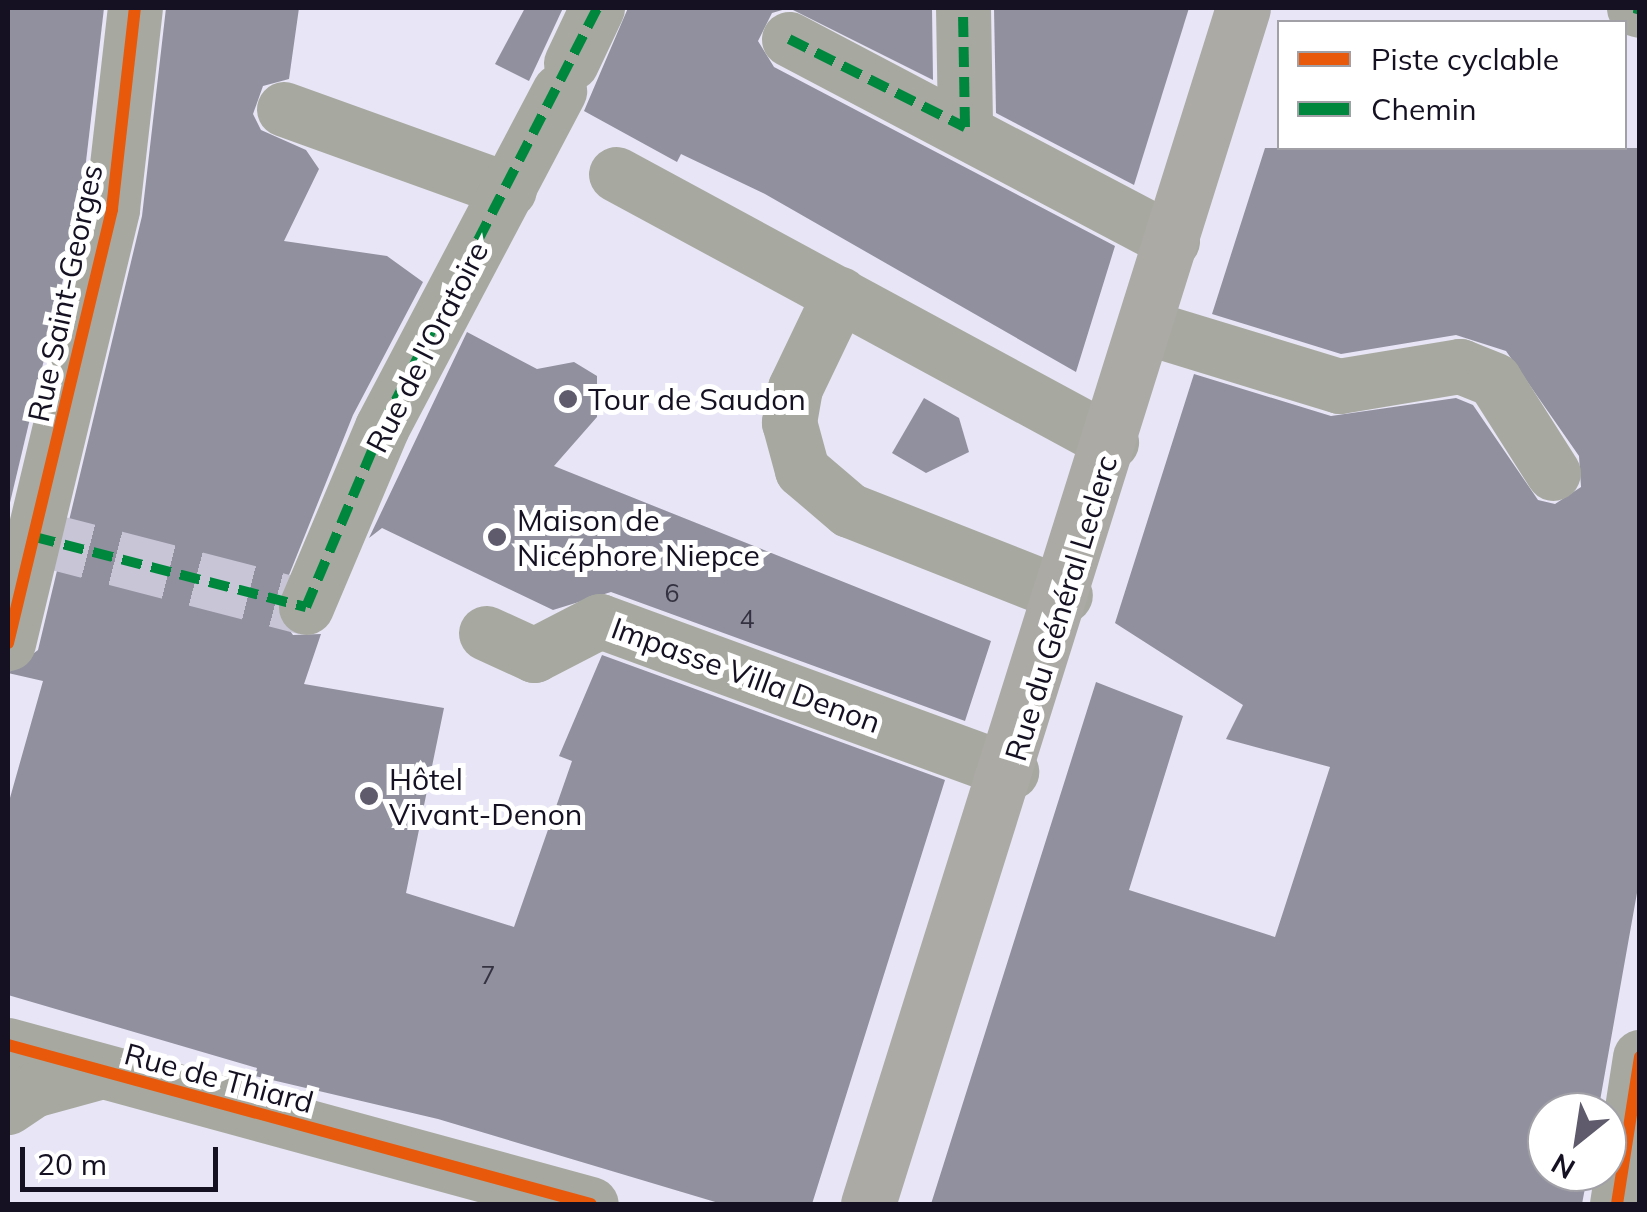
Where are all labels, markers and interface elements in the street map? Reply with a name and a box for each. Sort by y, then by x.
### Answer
legend [1277,20,1627,150]
text: Piste cyclable [1371,40,1559,78]
text: Chemin [1371,90,1476,128]
street label: Rue Saint-Georges [20,161,110,425]
street label: Rue de l'Oratoire [358,236,496,458]
place label: Tour de Saudon [588,381,806,417]
marker: Tour de Saudon [557,388,579,410]
street label: Rue du Général Leclerc [997,451,1125,765]
place label: Maison de Nicéphore Niepce [517,502,760,572]
marker: Maison de Nicéphore Niepce [486,526,508,548]
house number: 6 [665,578,679,608]
house number: 4 [740,604,754,634]
street label: Impasse Villa Denon [607,610,885,740]
place label: Hôtel Vivant-Denon [389,761,582,832]
marker: Hôtel Vivant-Denon [358,785,380,807]
house number: 7 [481,960,495,990]
street label: Rue de Thiard [121,1036,317,1120]
north arrow [1527,1092,1627,1192]
scale bar [25,1127,222,1189]
text: 20 m [37,1145,107,1183]
text: N [1545,1146,1581,1187]

